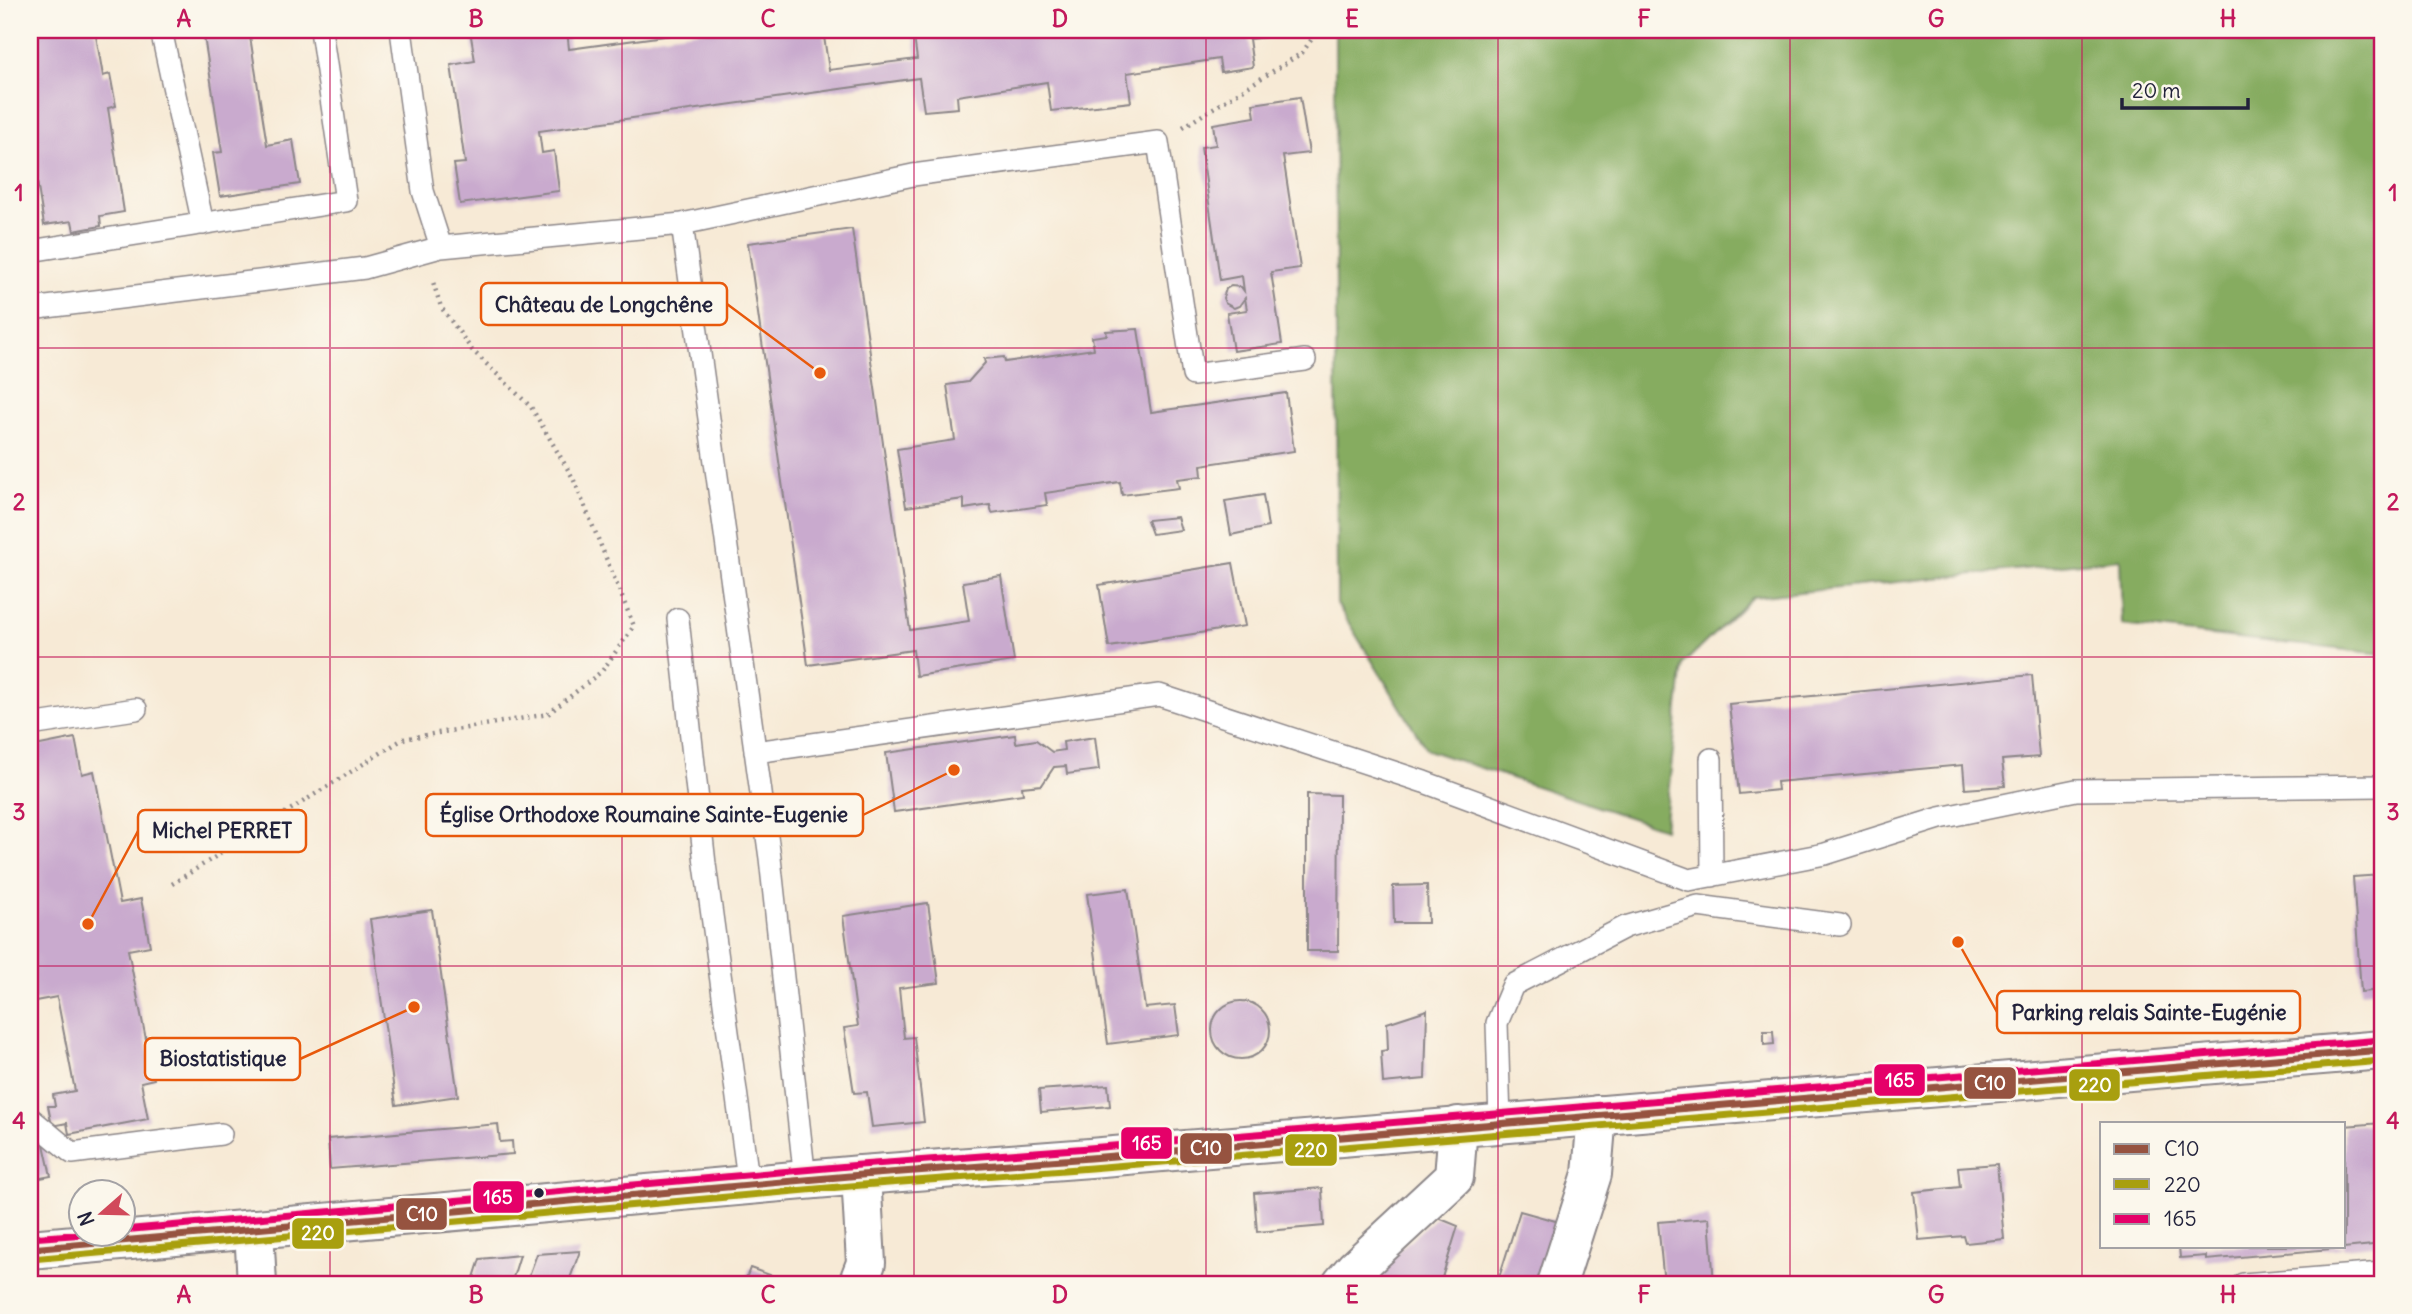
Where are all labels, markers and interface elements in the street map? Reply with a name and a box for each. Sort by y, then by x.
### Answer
text: A [177,4,192,33]
text: B [468,4,484,33]
text: C [760,4,776,33]
text: D [1052,4,1068,33]
text: E [1345,4,1359,33]
text: F [1637,4,1651,33]
text: G [1928,4,1944,33]
text: H [2220,4,2236,33]
scale bar [2122,66,2248,110]
text: 20 m [2132,77,2181,104]
text: 1 [14,178,24,207]
text: 1 [2388,178,2398,207]
callout: Château de Longchêne [481,283,727,325]
text: Château de Longchêne [495,291,713,318]
text: 2 [13,487,26,516]
text: 2 [2387,487,2400,516]
callout: Église Orthodoxe Roumaine Sainte-Eugenie [426,794,863,836]
text: 3 [12,797,26,826]
text: 3 [2386,797,2400,826]
text: Église Orthodoxe Roumaine Sainte-Eugenie [440,800,848,828]
callout: Michel PERRET [138,810,306,852]
text: Michel PERRET [152,817,292,844]
callout: Parking relais Sainte-Eugénie [1997,991,2300,1033]
text: Parking relais Sainte-Eugénie [2011,999,2287,1026]
callout: Biostatistique [145,1038,300,1080]
text: Biostatistique [159,1045,287,1072]
line badge: 165 [1873,1063,1926,1097]
line badge: C10 [1963,1066,2017,1100]
text: 165 [1885,1068,1915,1092]
line badge: 220 [2068,1068,2121,1102]
text: C10 [1974,1071,2006,1095]
text: 220 [2078,1073,2112,1097]
text: 4 [12,1106,26,1135]
text: 4 [2386,1106,2400,1135]
legend [2100,1122,2346,1248]
line badge: 165 [1120,1126,1173,1160]
text: 165 [1132,1131,1162,1155]
line badge: C10 [1179,1132,1233,1165]
line badge: 220 [1284,1133,1338,1167]
text: C10 [2164,1135,2200,1162]
text: C10 [1190,1136,1222,1160]
text: 220 [1294,1138,1328,1162]
text: 220 [2164,1171,2201,1198]
north arrow [66,1178,136,1248]
line badge: 165 [472,1180,525,1214]
text: 165 [483,1185,513,1209]
unlabelled marker [532,1186,546,1200]
line badge: C10 [395,1197,448,1231]
text: C10 [406,1202,438,1226]
text: 165 [2164,1205,2197,1232]
text: N [73,1209,100,1229]
line badge: 220 [291,1217,345,1250]
text: 220 [301,1221,335,1245]
text: A [177,1280,192,1309]
text: B [468,1280,484,1309]
text: C [760,1280,776,1309]
text: D [1052,1280,1068,1309]
text: E [1345,1280,1359,1309]
text: F [1637,1280,1651,1309]
text: G [1928,1280,1944,1309]
text: H [2220,1280,2236,1309]

